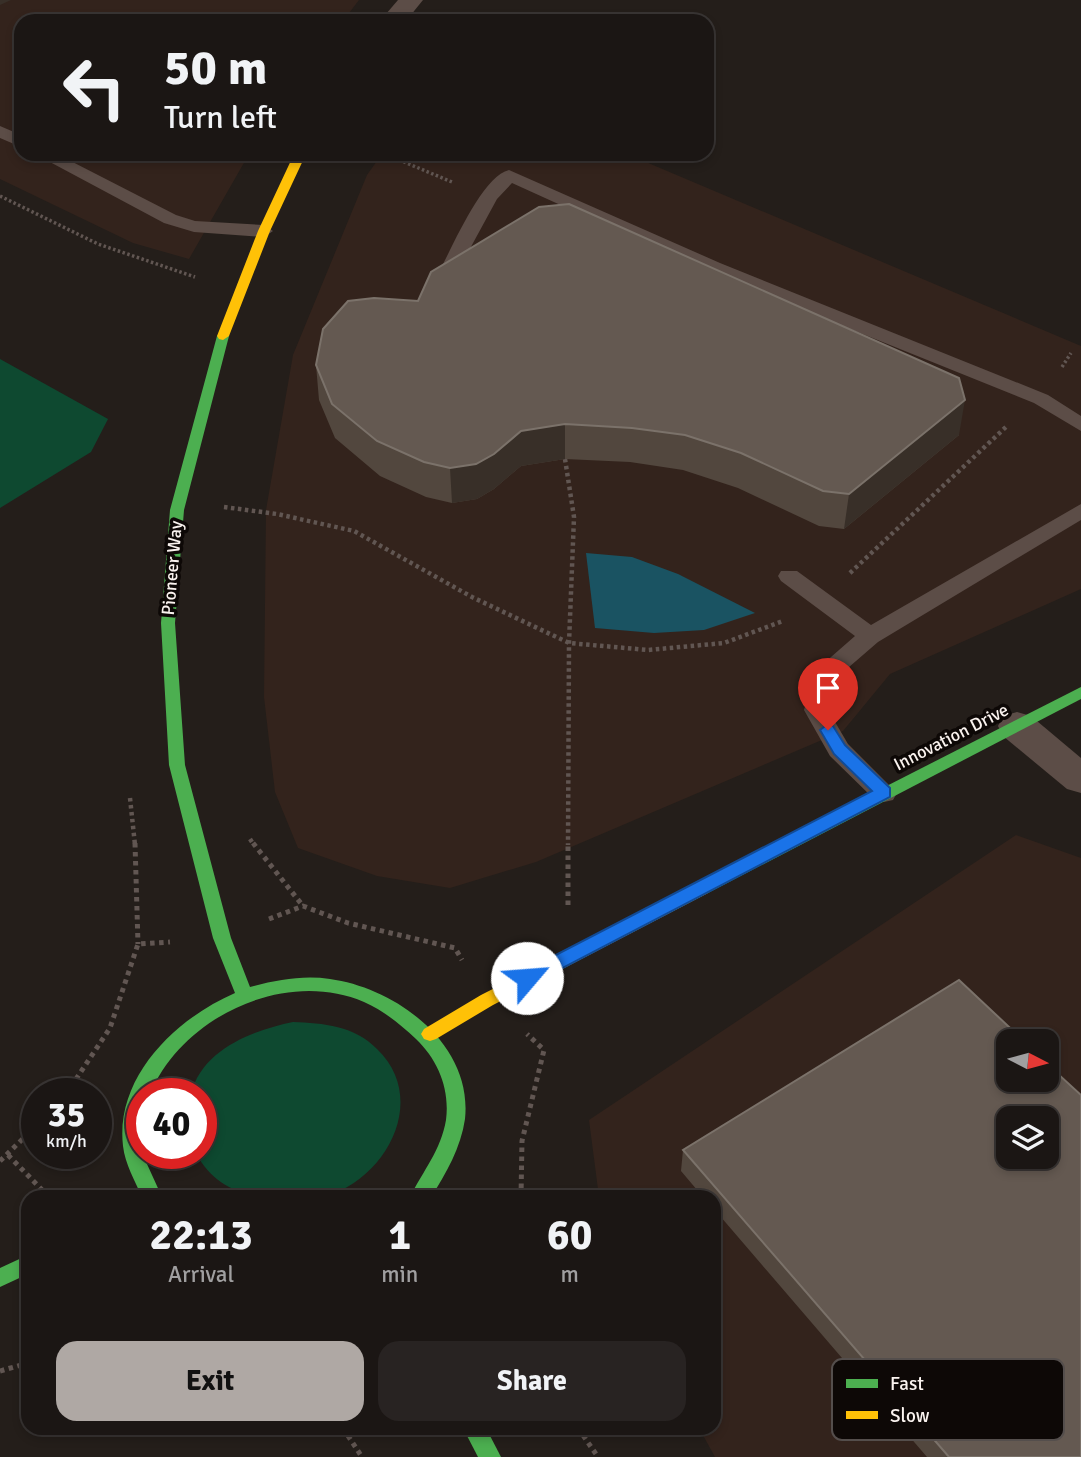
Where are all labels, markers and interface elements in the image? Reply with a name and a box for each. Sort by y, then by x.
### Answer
text: 50 m [164,38,267,98]
icon: left [49,42,140,133]
text: Turn left [164,98,277,137]
street label: Pioneer Way [157,519,187,616]
pin [798,658,858,730]
icon: arrive [809,669,847,707]
street label: Innovation Drive [890,699,1012,775]
position arrow [490,941,564,1015]
north arrow [996,1029,1059,1092]
map controls [996,1029,1059,1169]
speed limit sign: 40 [126,1078,217,1169]
text: 35 [48,1093,85,1136]
button: layers [996,1106,1059,1169]
text: km/h [46,1130,87,1152]
text: 22:13 [150,1210,253,1261]
text: 1 [389,1210,411,1261]
text: 60 [547,1210,592,1261]
text: Arrival [168,1260,234,1289]
text: min [381,1260,418,1289]
text: m [561,1260,579,1289]
button: Exit [56,1341,364,1421]
button: Share [378,1341,686,1421]
legend [832,1359,1064,1440]
text: Fast [890,1372,924,1396]
text: Slow [890,1404,930,1428]

